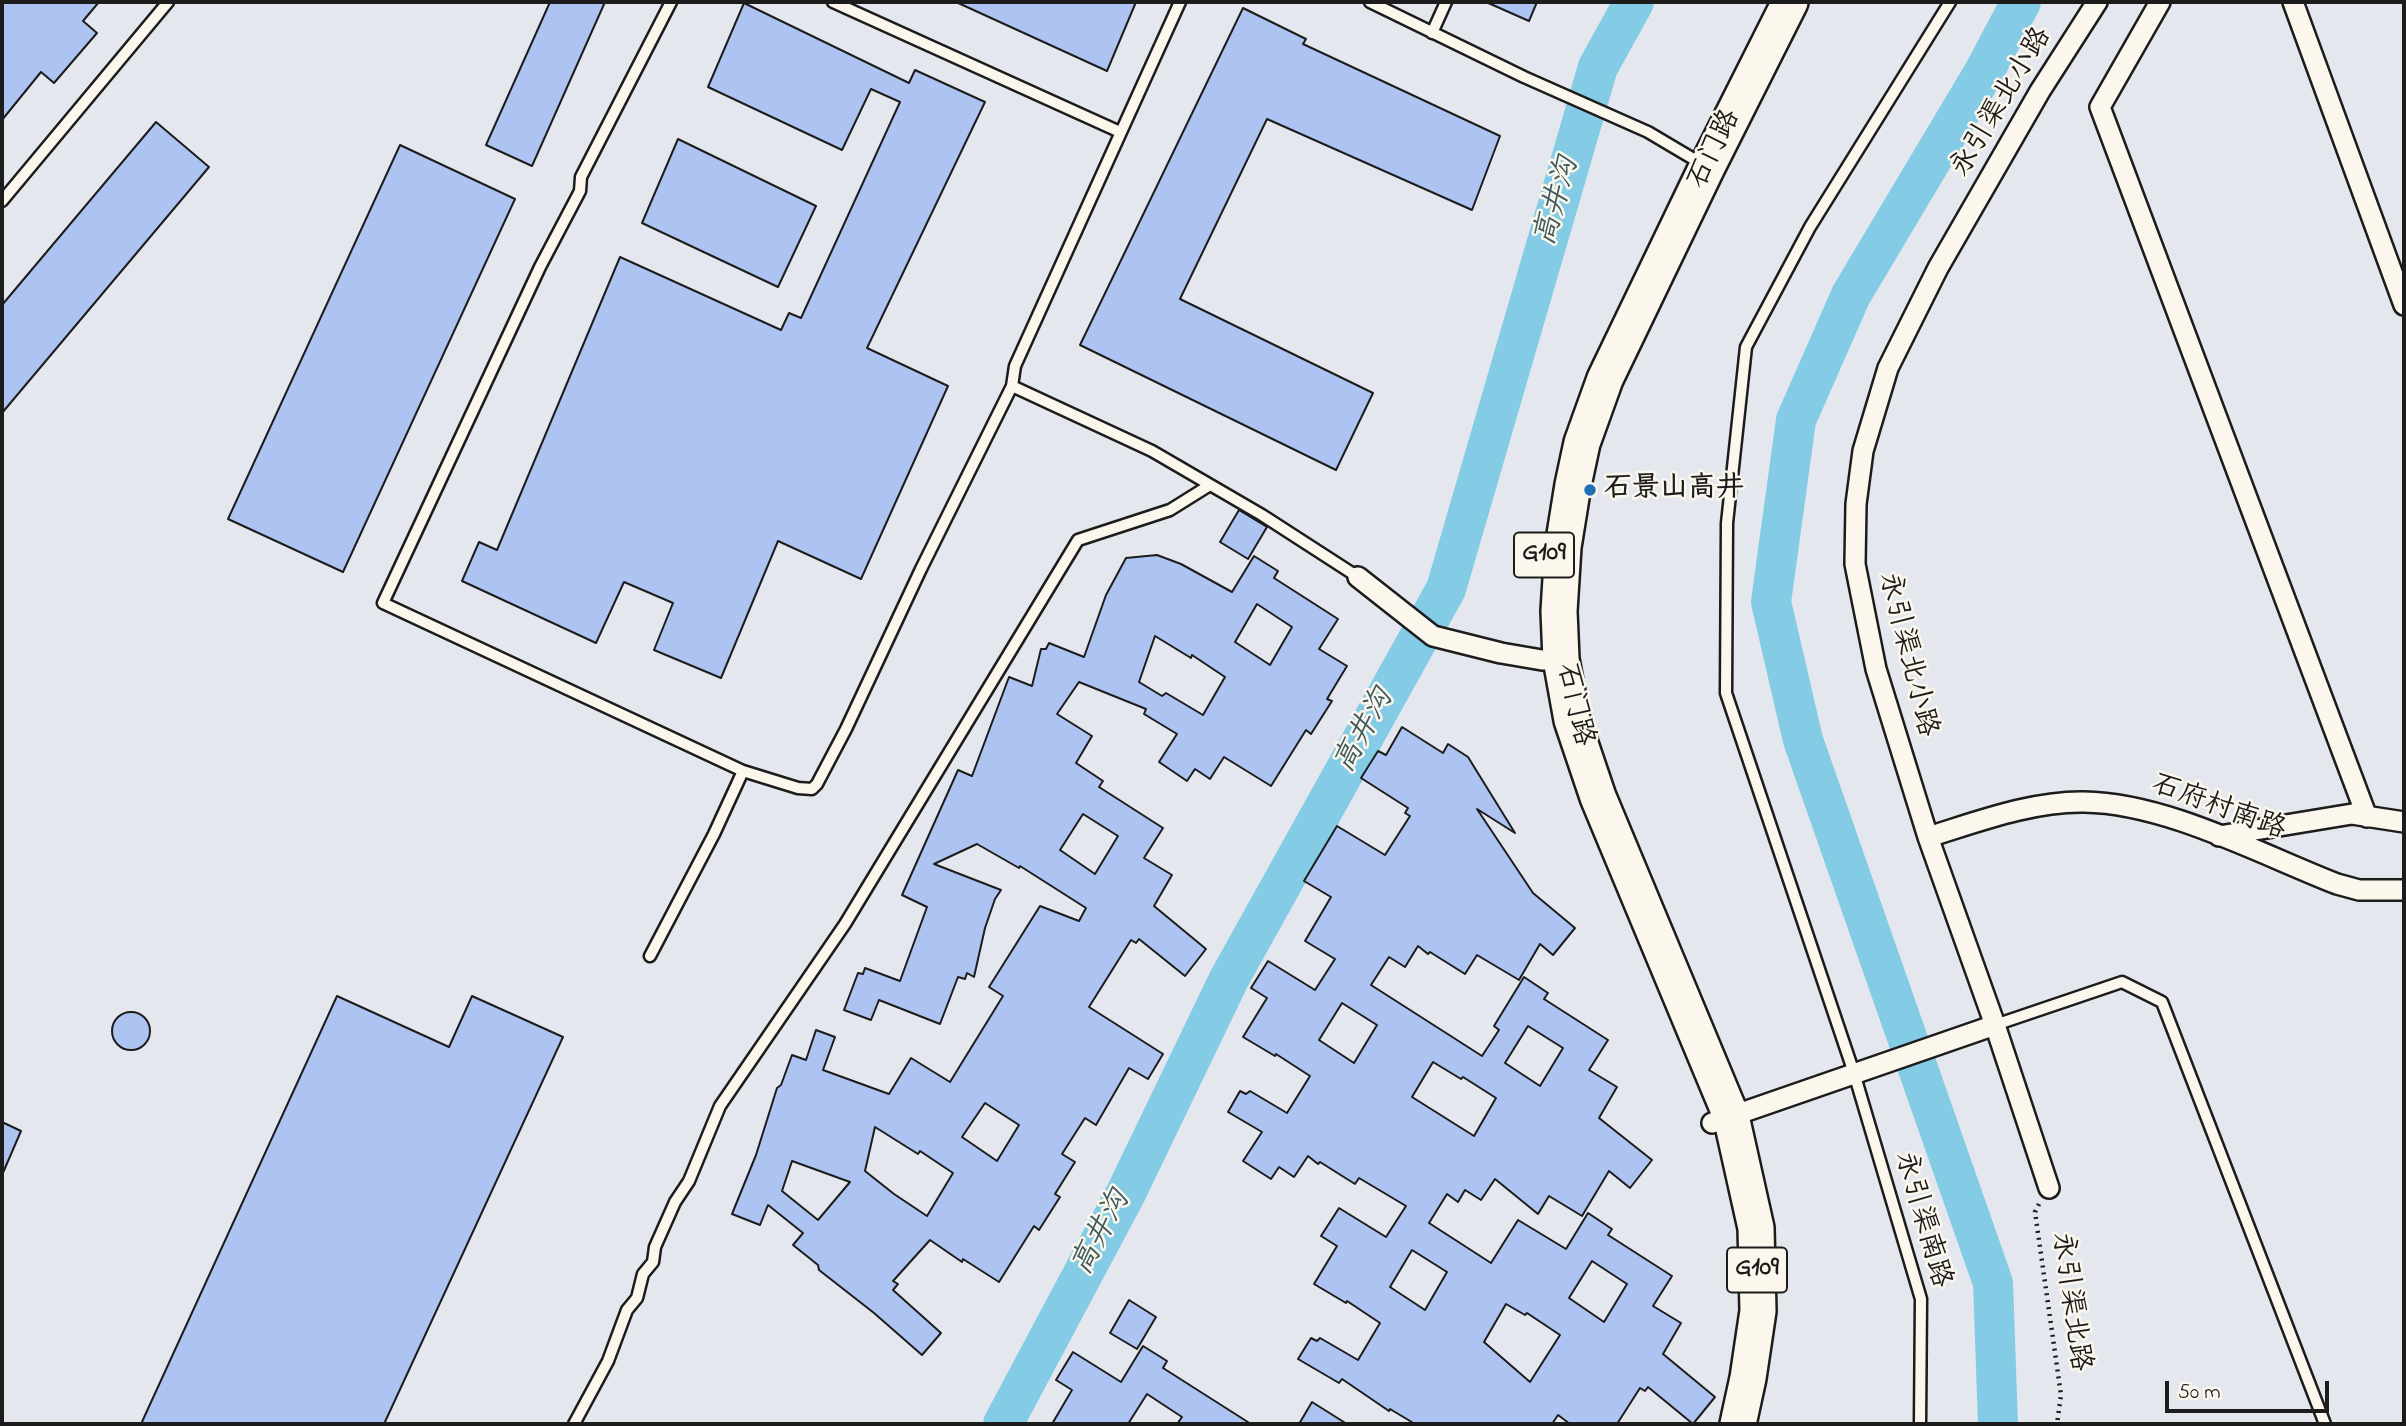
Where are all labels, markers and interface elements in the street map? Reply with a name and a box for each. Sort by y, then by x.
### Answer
street label: 永引渠北小路 [1945,22,2061,184]
street label: 石门路 [1682,105,1750,195]
water label: 高井沟 [1529,154,1589,250]
place label: 石景山高井 [1604,473,1744,507]
marker: 石景山高井 [1582,482,1598,498]
road number: G109 [1514,533,1574,578]
street label: 永引渠北小路 [1869,569,1943,741]
street label: 石门路 [1547,660,1599,750]
water label: 高井沟 [1328,684,1404,780]
street label: 石府村南路 [2146,769,2290,849]
street label: 永引渠南路 [1886,1148,1956,1292]
water label: 高井沟 [1066,1186,1140,1282]
street label: 永引渠北路 [2043,1230,2095,1374]
road number: G109 [1727,1247,1787,1292]
scale bar [2168,1366,2332,1410]
text: 50 m [2178,1378,2221,1408]

